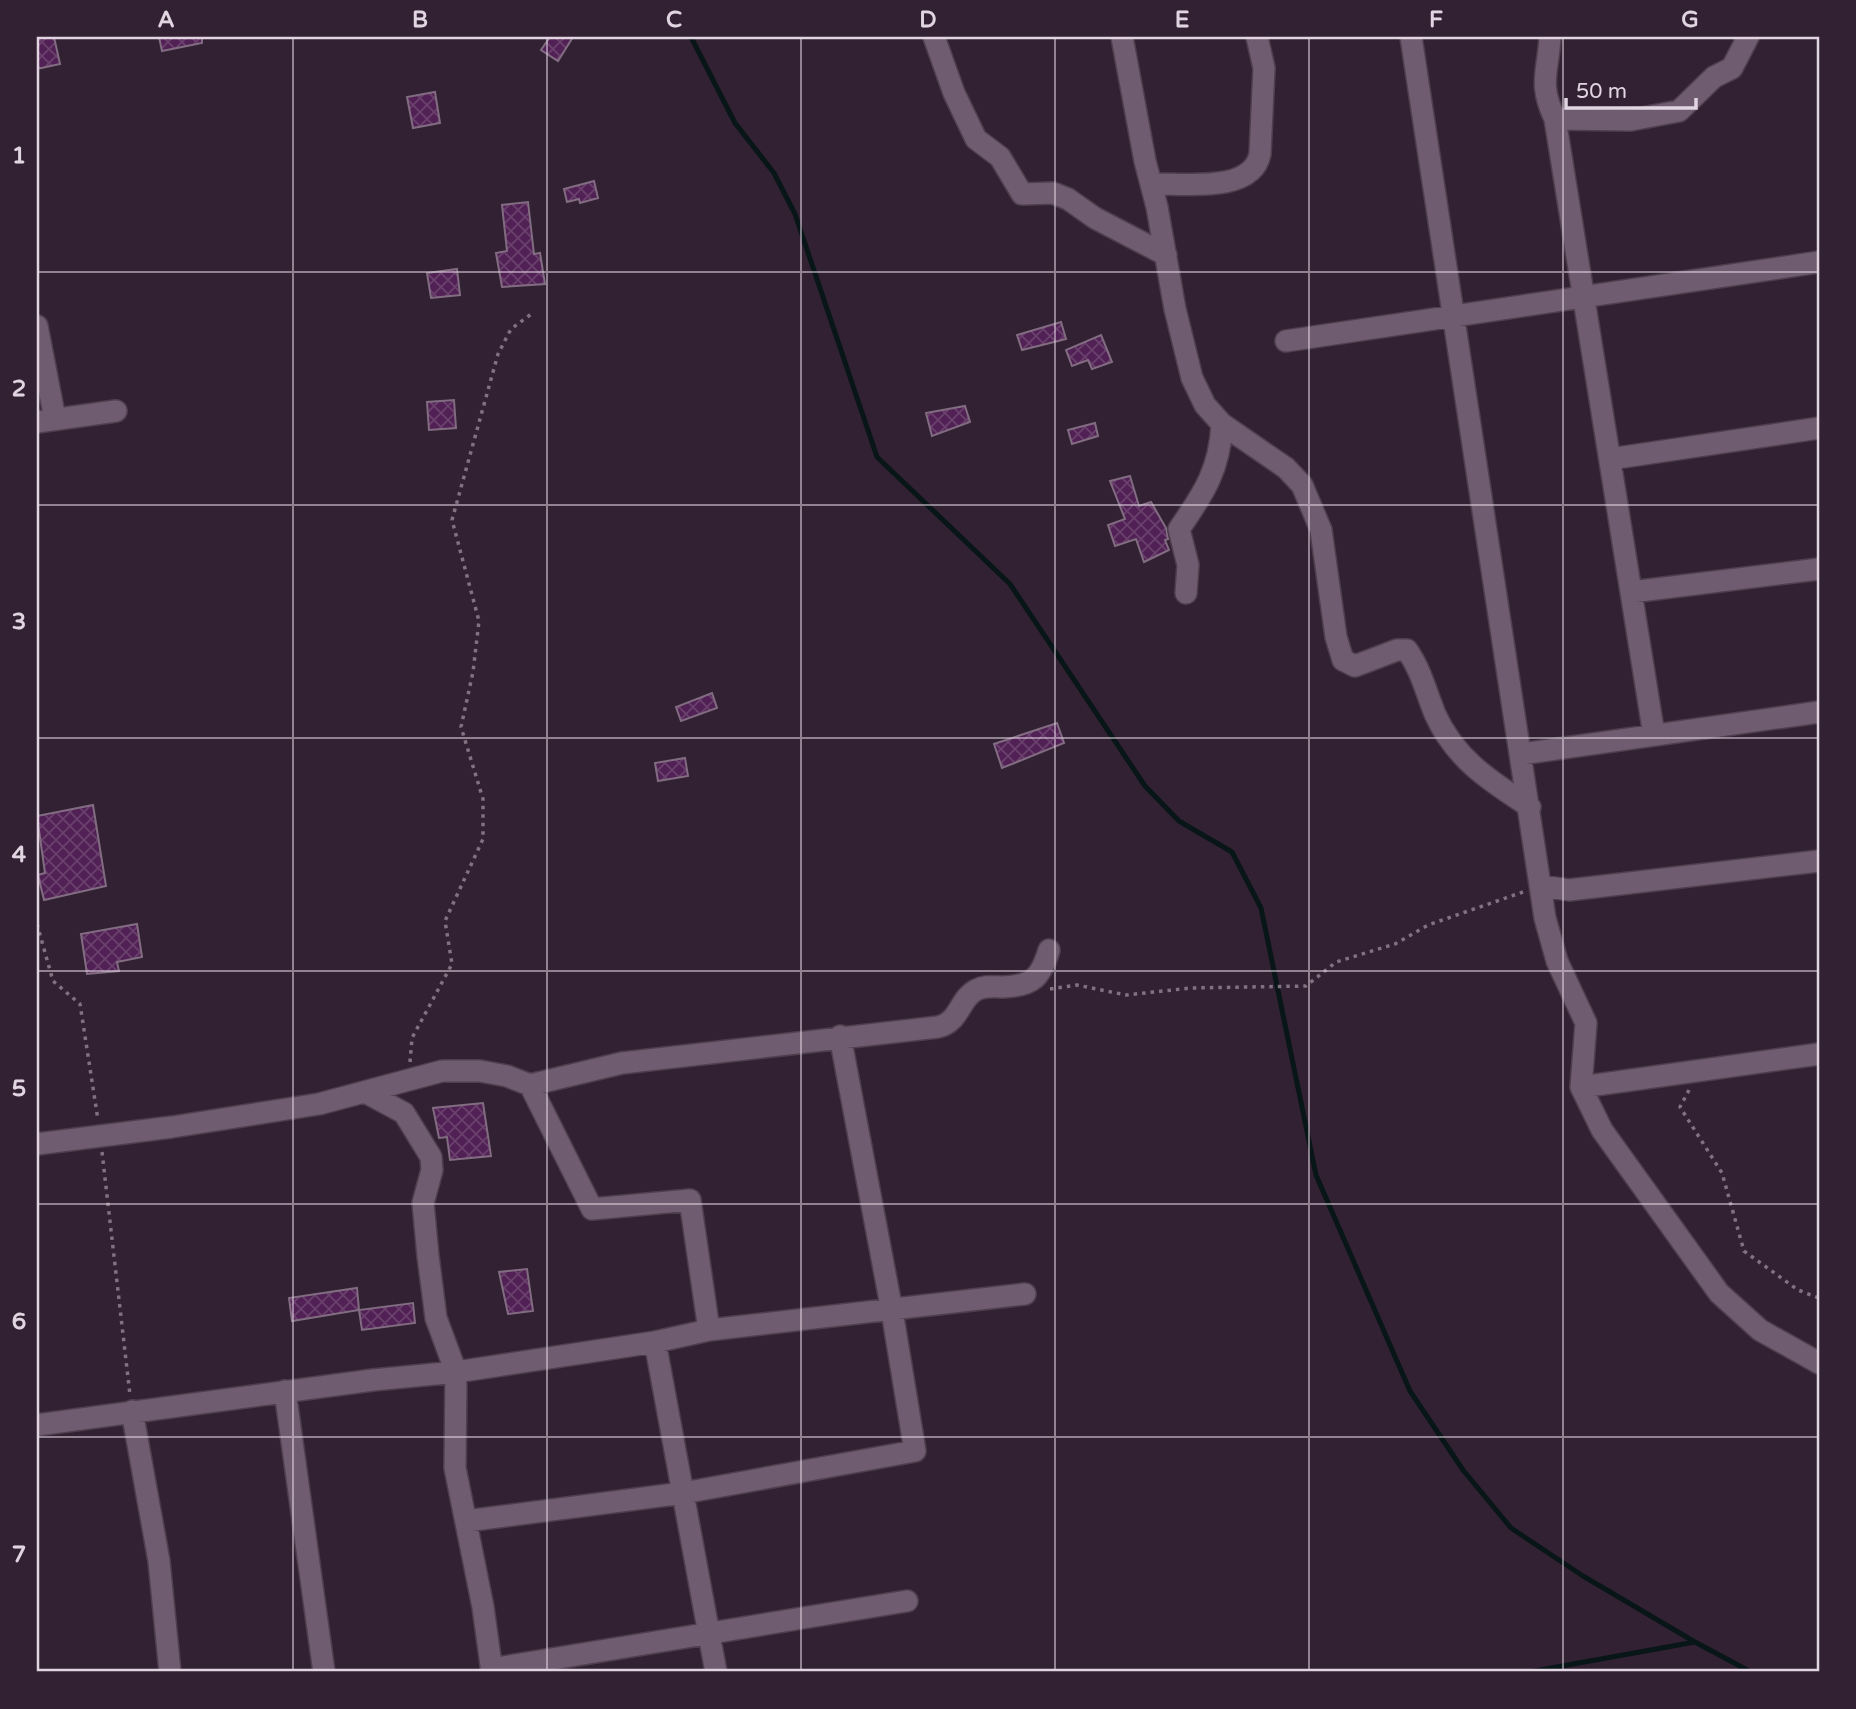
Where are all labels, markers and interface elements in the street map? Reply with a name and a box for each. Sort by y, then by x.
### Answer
text: A [157,6,175,34]
text: B [412,6,428,34]
text: C [666,6,682,34]
text: D [919,6,937,34]
text: E [1175,6,1189,34]
text: F [1429,6,1443,34]
text: G [1681,6,1699,34]
scale bar [1566,66,1695,110]
text: 50 m [1576,79,1627,104]
text: 1 [12,142,26,170]
text: 2 [12,375,26,403]
text: 3 [12,608,26,636]
text: 4 [12,841,27,869]
text: 5 [12,1075,26,1103]
text: 6 [12,1308,26,1336]
text: 7 [12,1541,26,1569]

